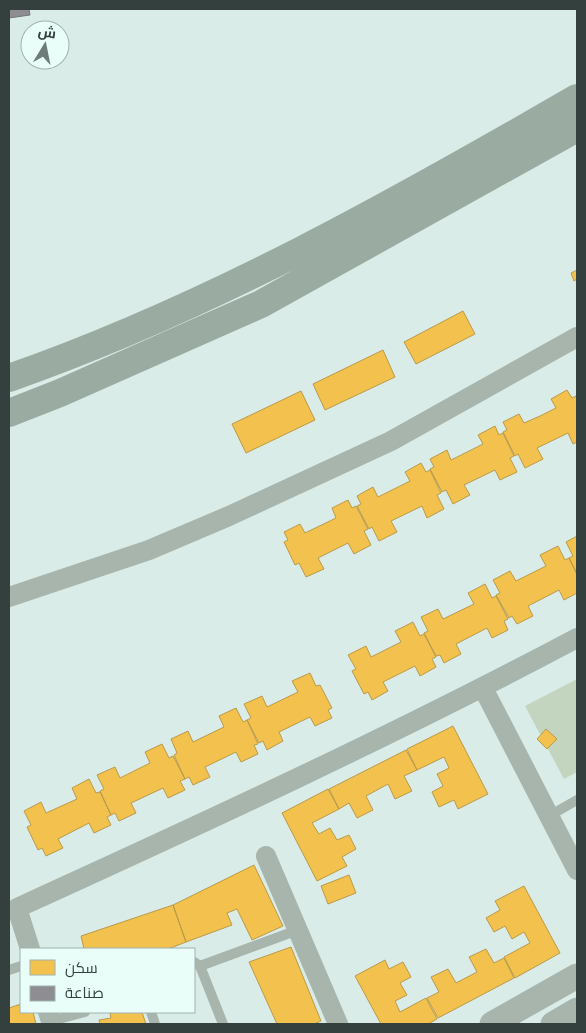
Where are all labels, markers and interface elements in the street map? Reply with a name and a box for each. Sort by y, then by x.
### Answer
north arrow [20,20,70,70]
text: ش [37,23,58,43]
legend [20,948,195,1013]
text: سكن [65,959,98,978]
text: صناعة [65,984,104,1002]

